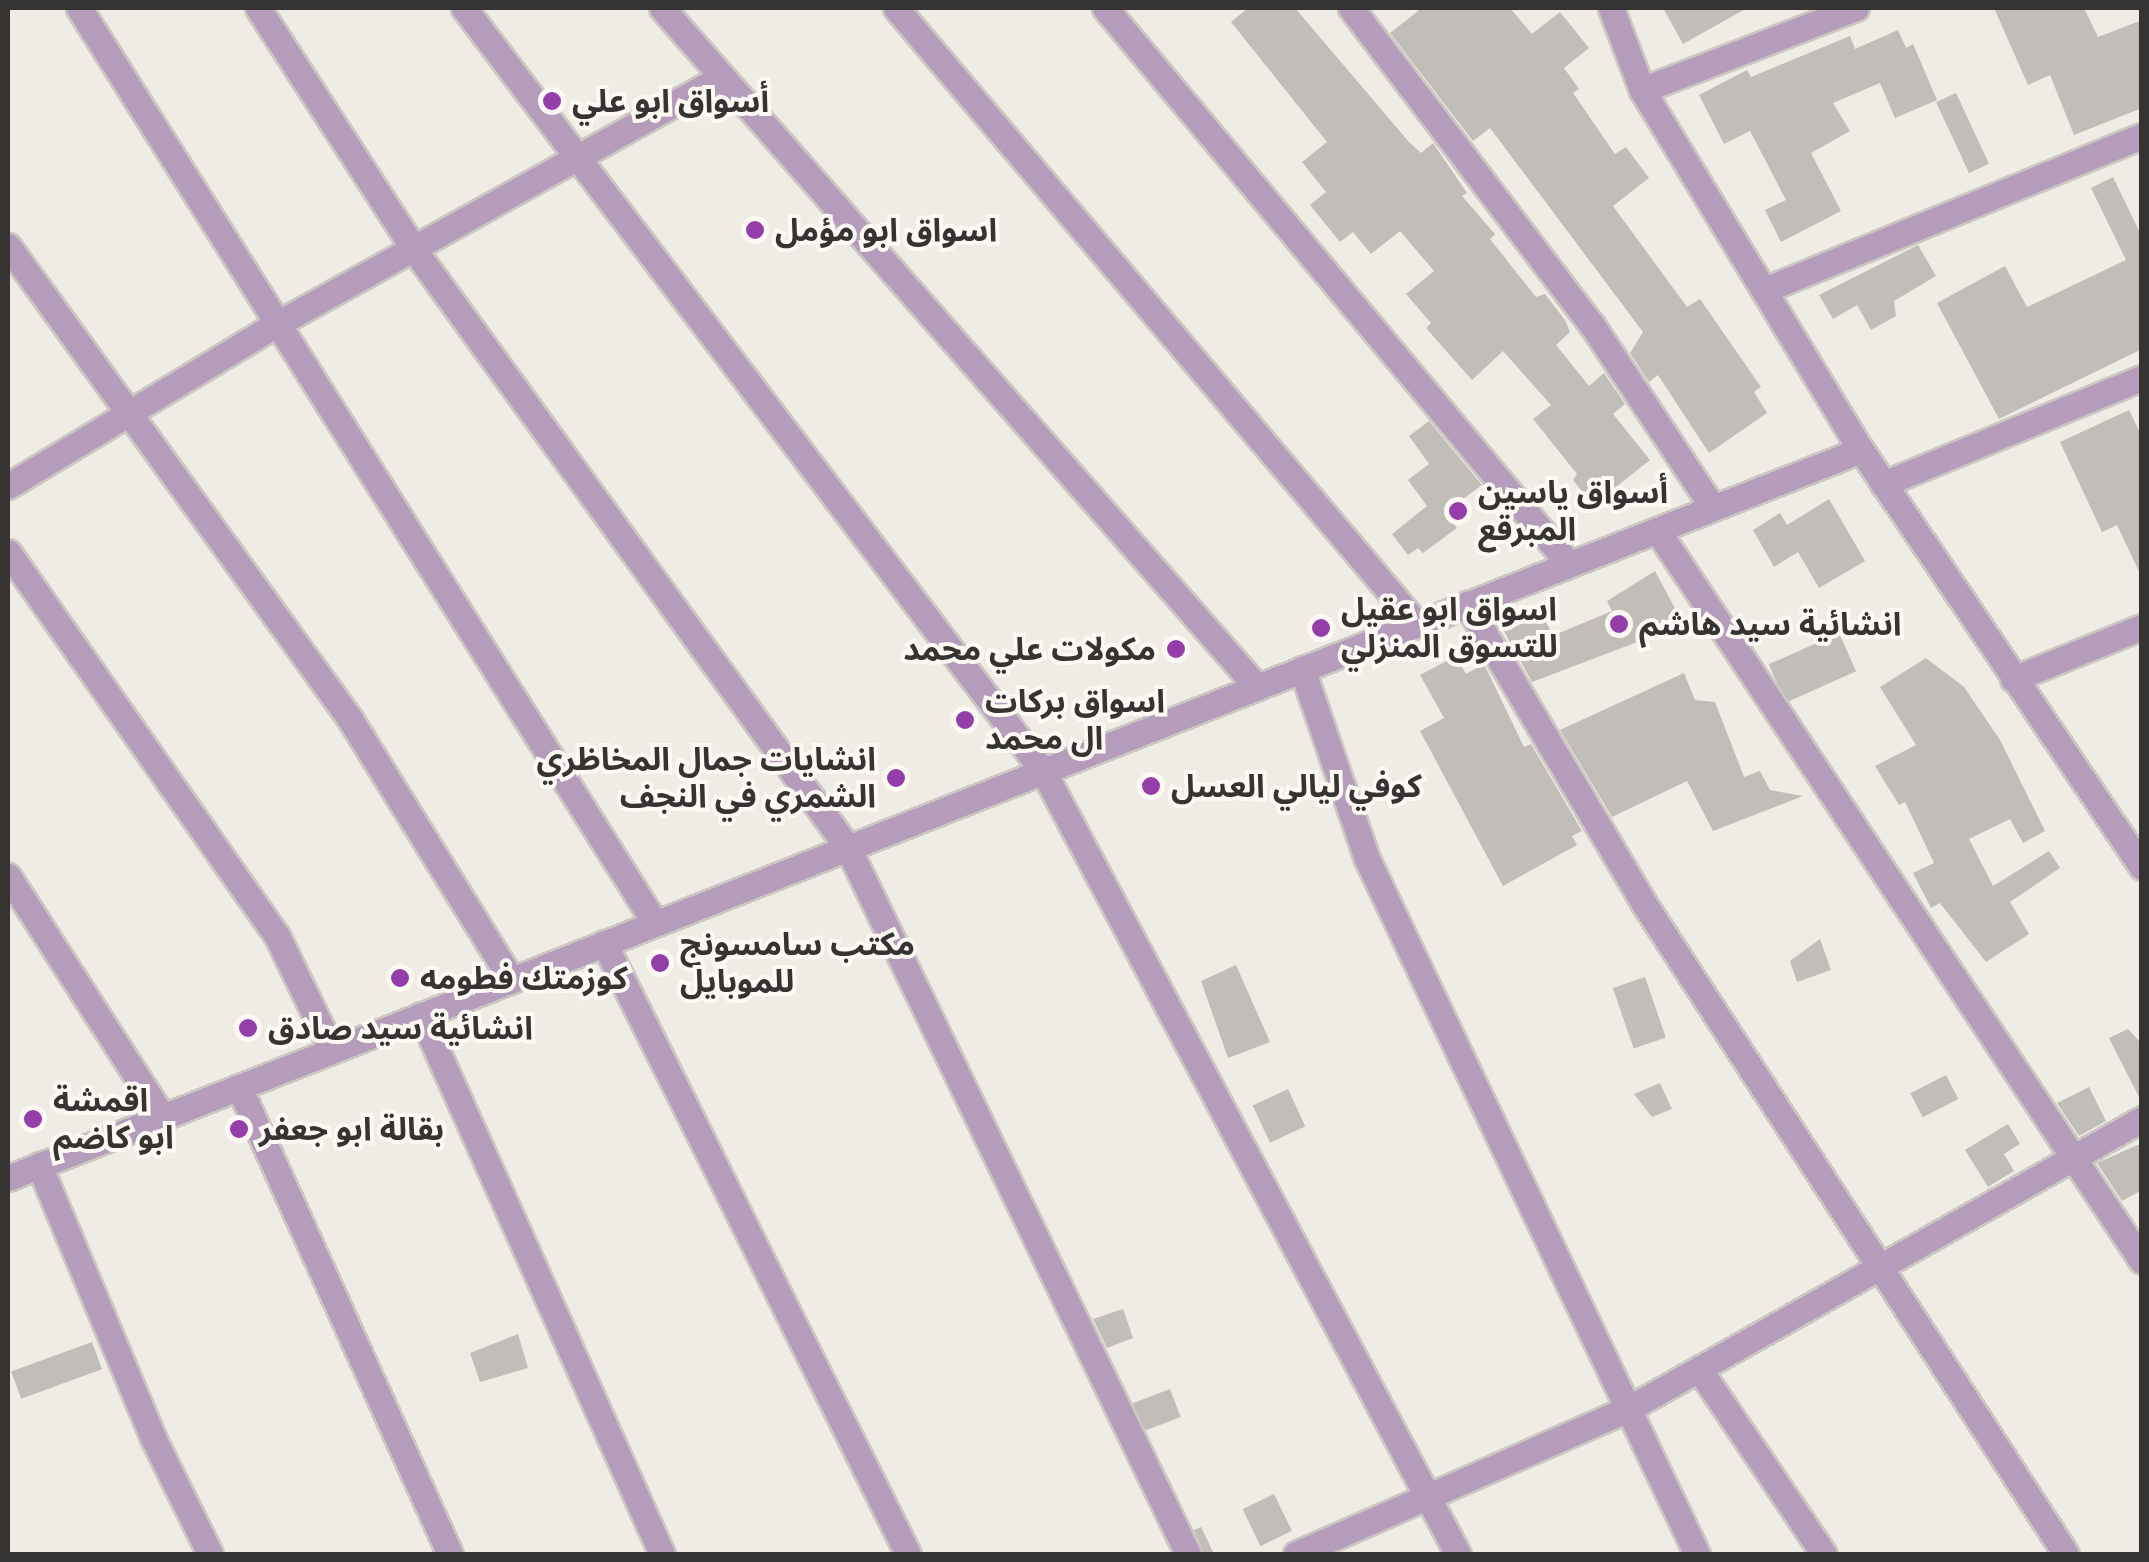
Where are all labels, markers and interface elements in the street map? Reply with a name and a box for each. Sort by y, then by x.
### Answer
place label: أسواق ابو علي [572,82,769,120]
marker: أسواق ابو علي [541,90,563,112]
place label: اسواق ابو مؤمل [775,211,997,249]
marker: اسواق ابو مؤمل [744,219,766,241]
place label: أسواق ياسين المبرقع [1478,474,1668,549]
marker: أسواق ياسين المبرقع [1447,500,1469,522]
place label: اسواق ابو عقيل للتسوق المنزلي [1341,591,1558,666]
place label: انشائية سيد هاشم [1639,605,1902,643]
marker: انشائية سيد هاشم [1608,613,1630,635]
marker: اسواق ابو عقيل للتسوق المنزلي [1310,617,1332,639]
place label: مكولات علي محمد [903,630,1156,668]
marker: مكولات علي محمد [1165,638,1187,660]
place label: اسواق بركات ال محمد [985,683,1165,758]
marker: اسواق بركات ال محمد [954,709,976,731]
place label: انشايات جمال المخاظري الشمري في النجف [536,741,876,816]
marker: انشايات جمال المخاظري الشمري في النجف [885,767,907,789]
place label: كوفي ليالي العسل [1171,767,1422,805]
marker: كوفي ليالي العسل [1140,775,1162,797]
place label: مكتب سامسونج للموبايل [680,926,915,1001]
marker: مكتب سامسونج للموبايل [649,952,671,974]
place label: كوزمتك فطومه [420,959,628,997]
marker: كوزمتك فطومه [389,967,411,989]
place label: انشائية سيد صادق [268,1009,533,1047]
marker: انشائية سيد صادق [237,1017,259,1039]
place label: اقمشة ابو كاضم [53,1082,174,1157]
marker: اقمشة ابو كاضم [22,1108,44,1130]
place label: بقالة ابو جعفر [259,1110,444,1148]
marker: بقالة ابو جعفر [228,1118,250,1140]

